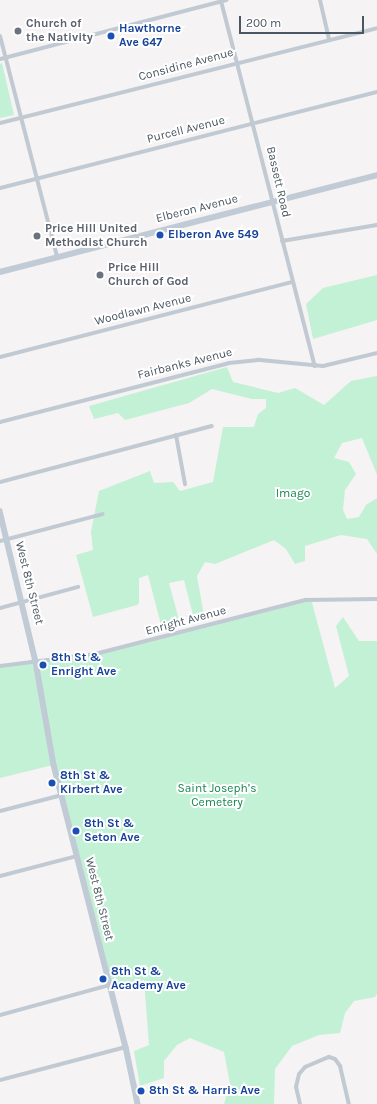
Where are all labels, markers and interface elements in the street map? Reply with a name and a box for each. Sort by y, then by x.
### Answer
scale bar [241,8,366,34]
text: 200 m [246,16,281,30]
place label: Church of the Nativity [26,17,93,45]
place label: Hawthorne Ave 647 [119,22,181,50]
marker: Church of the Nativity [13,26,23,36]
marker: Hawthorne Ave 647 [106,31,116,41]
street label: Considine Avenue [137,45,235,85]
street label: Purcell Avenue [146,113,226,147]
street label: Bassett Road [263,145,293,219]
street label: Elberon Avenue [155,192,239,226]
place label: Price Hill United Methodist Church [45,222,147,250]
place label: Elberon Ave 549 [168,228,259,242]
marker: Elberon Ave 549 [155,230,165,240]
marker: Price Hill United Methodist Church [32,231,42,241]
place label: Price Hill Church of God [108,261,189,289]
marker: Price Hill Church of God [95,270,105,280]
street label: Woodlawn Avenue [93,291,193,329]
street label: Fairbanks Avenue [136,345,234,383]
park label: Imago [276,487,310,501]
street label: West 8th Street [12,540,46,626]
street label: Enright Avenue [144,603,228,639]
place label: 8th St & Enright Ave [51,651,116,679]
marker: 8th St & Enright Ave [38,660,48,670]
place label: 8th St & Kirbert Ave [60,769,123,797]
marker: 8th St & Kirbert Ave [47,778,57,788]
park label: Saint Joseph’s Cemetery [177,782,257,810]
place label: 8th St & Seton Ave [84,817,140,845]
marker: 8th St & Seton Ave [71,826,81,836]
street label: West 8th Street [82,856,116,942]
place label: 8th St & Academy Ave [111,965,186,993]
marker: 8th St & Academy Ave [98,974,108,984]
place label: 8th St & Harris Ave [149,1084,260,1098]
marker: 8th St & Harris Ave [136,1086,146,1096]

